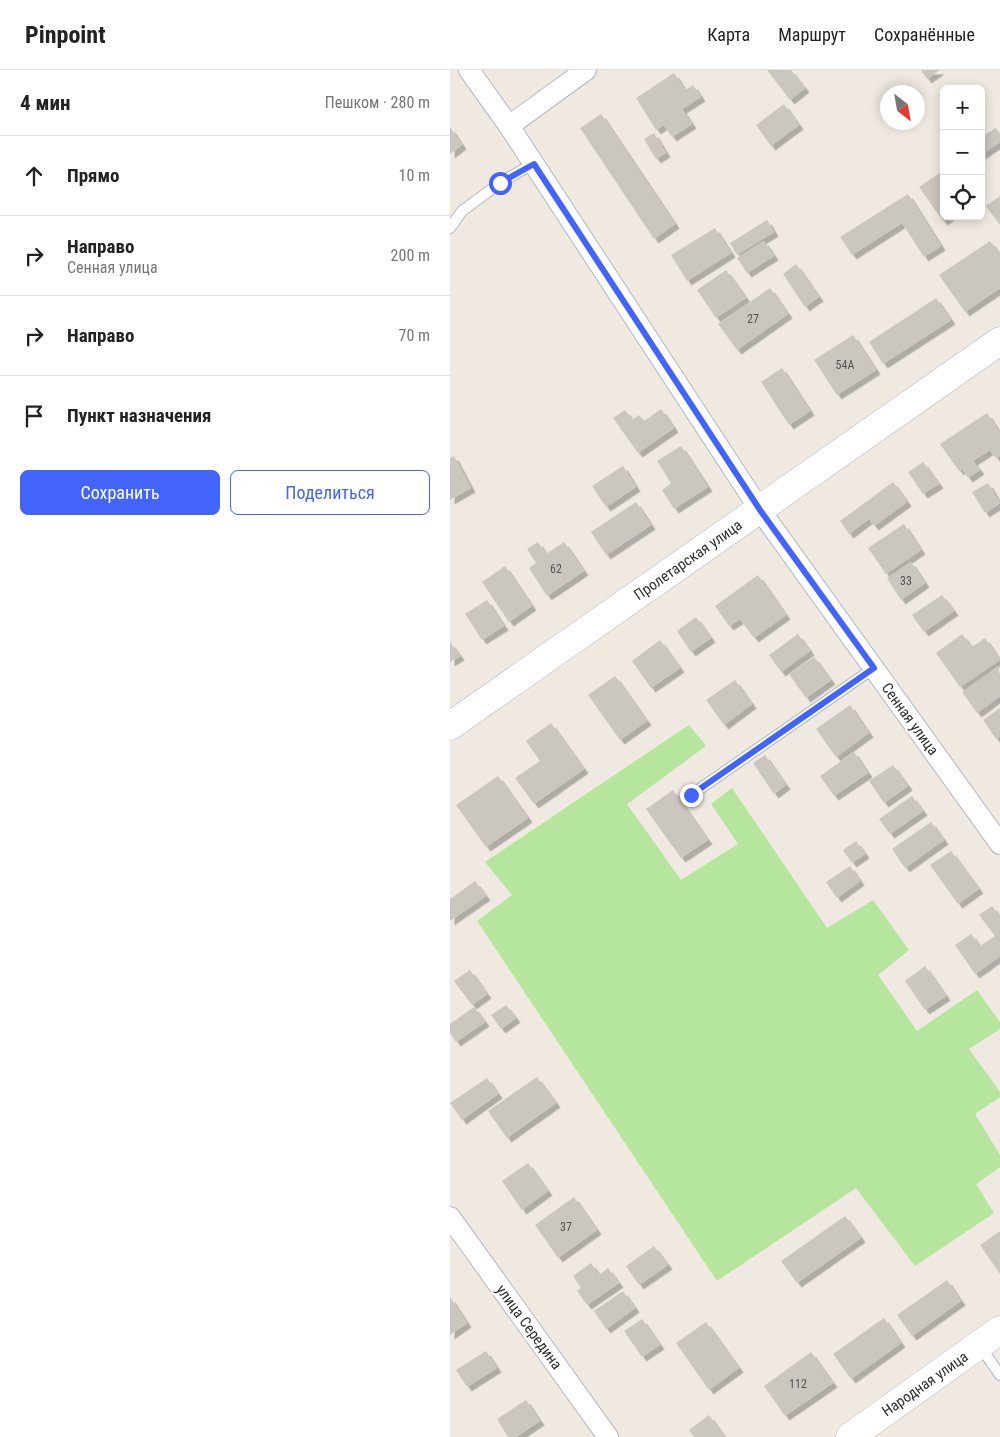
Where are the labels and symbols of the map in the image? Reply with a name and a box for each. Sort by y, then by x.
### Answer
north arrow [880,85,925,130]
route start [489,172,512,195]
house number: 27 [747,312,759,326]
house number: 54А [836,358,854,372]
street label: Пролетарская улица [630,516,746,604]
house number: 62 [550,562,562,576]
house number: 33 [900,574,912,588]
street label: Сенная улица [878,679,942,759]
route end [680,784,703,807]
house number: 37 [560,1220,572,1234]
street label: улица Середина [492,1281,566,1373]
street label: Народная улица [879,1348,971,1420]
house number: 112 [789,1377,807,1391]

